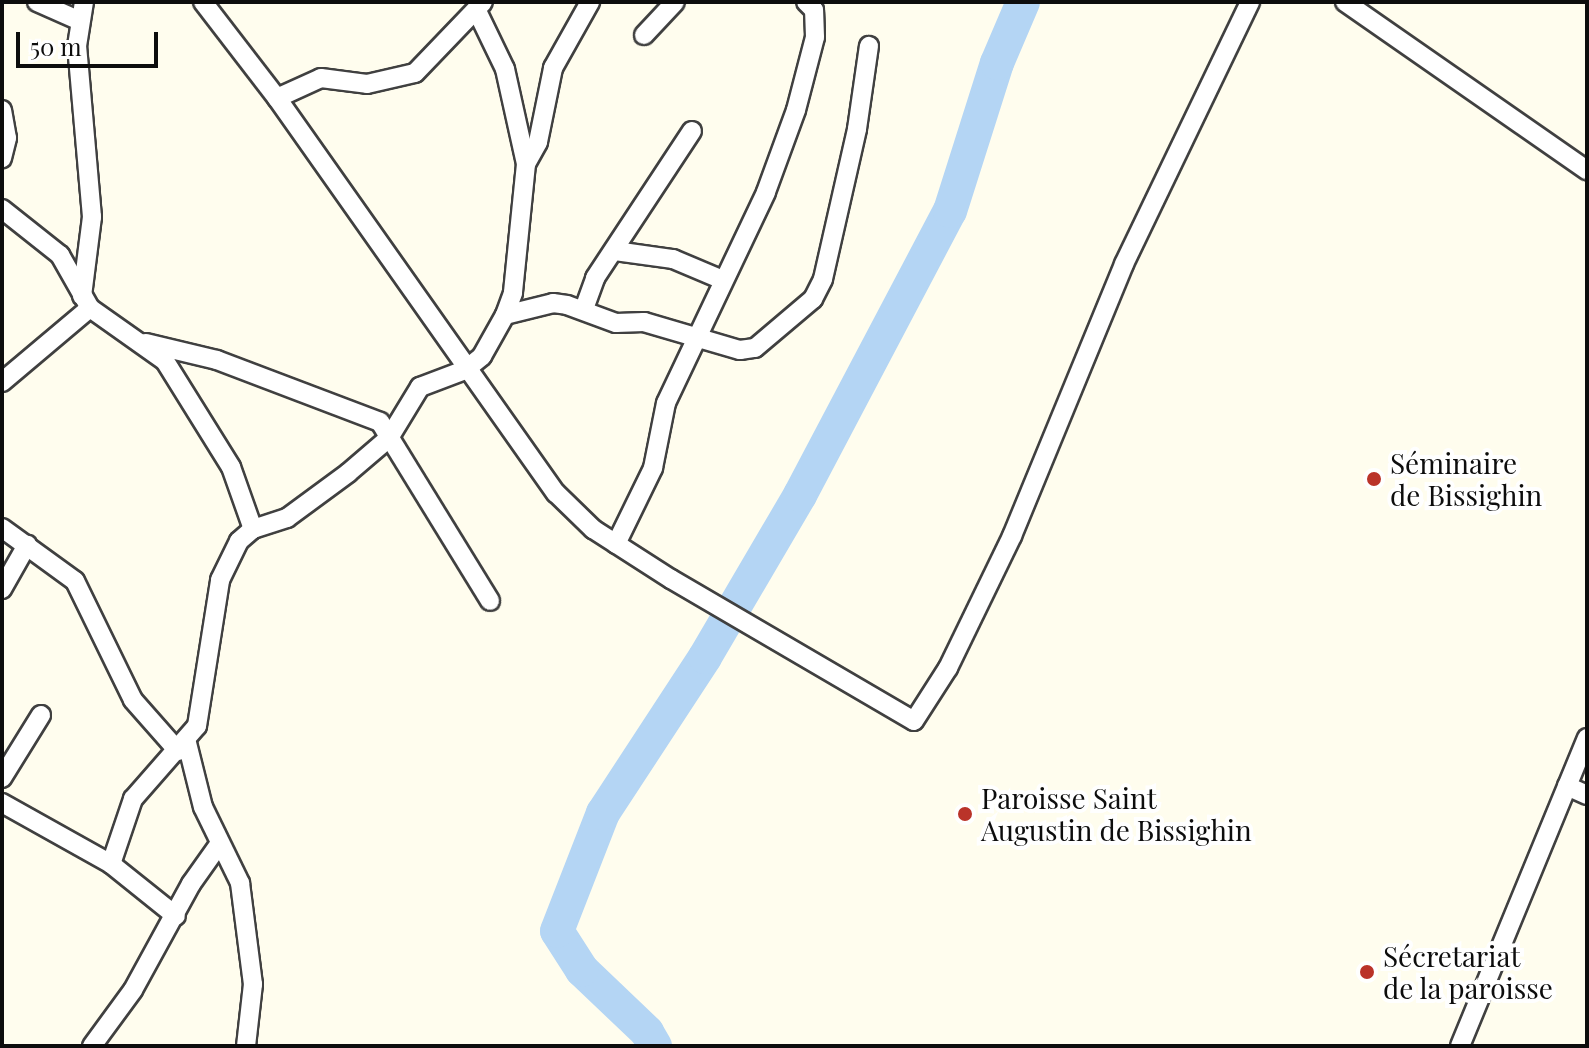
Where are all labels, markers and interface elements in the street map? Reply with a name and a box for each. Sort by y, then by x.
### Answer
scale bar [20,16,162,66]
text: 50 m [30,30,82,62]
place label: Séminaire de Bissighin [1390,446,1542,512]
marker: Séminaire de Bissighin [1365,470,1383,488]
place label: Paroisse Saint Augustin de Bissighin [981,781,1252,847]
marker: Paroisse Saint Augustin de Bissighin [956,805,974,823]
place label: Sécretariat de la paroisse [1383,939,1554,1005]
marker: Sécretariat de la paroisse [1358,963,1376,981]

